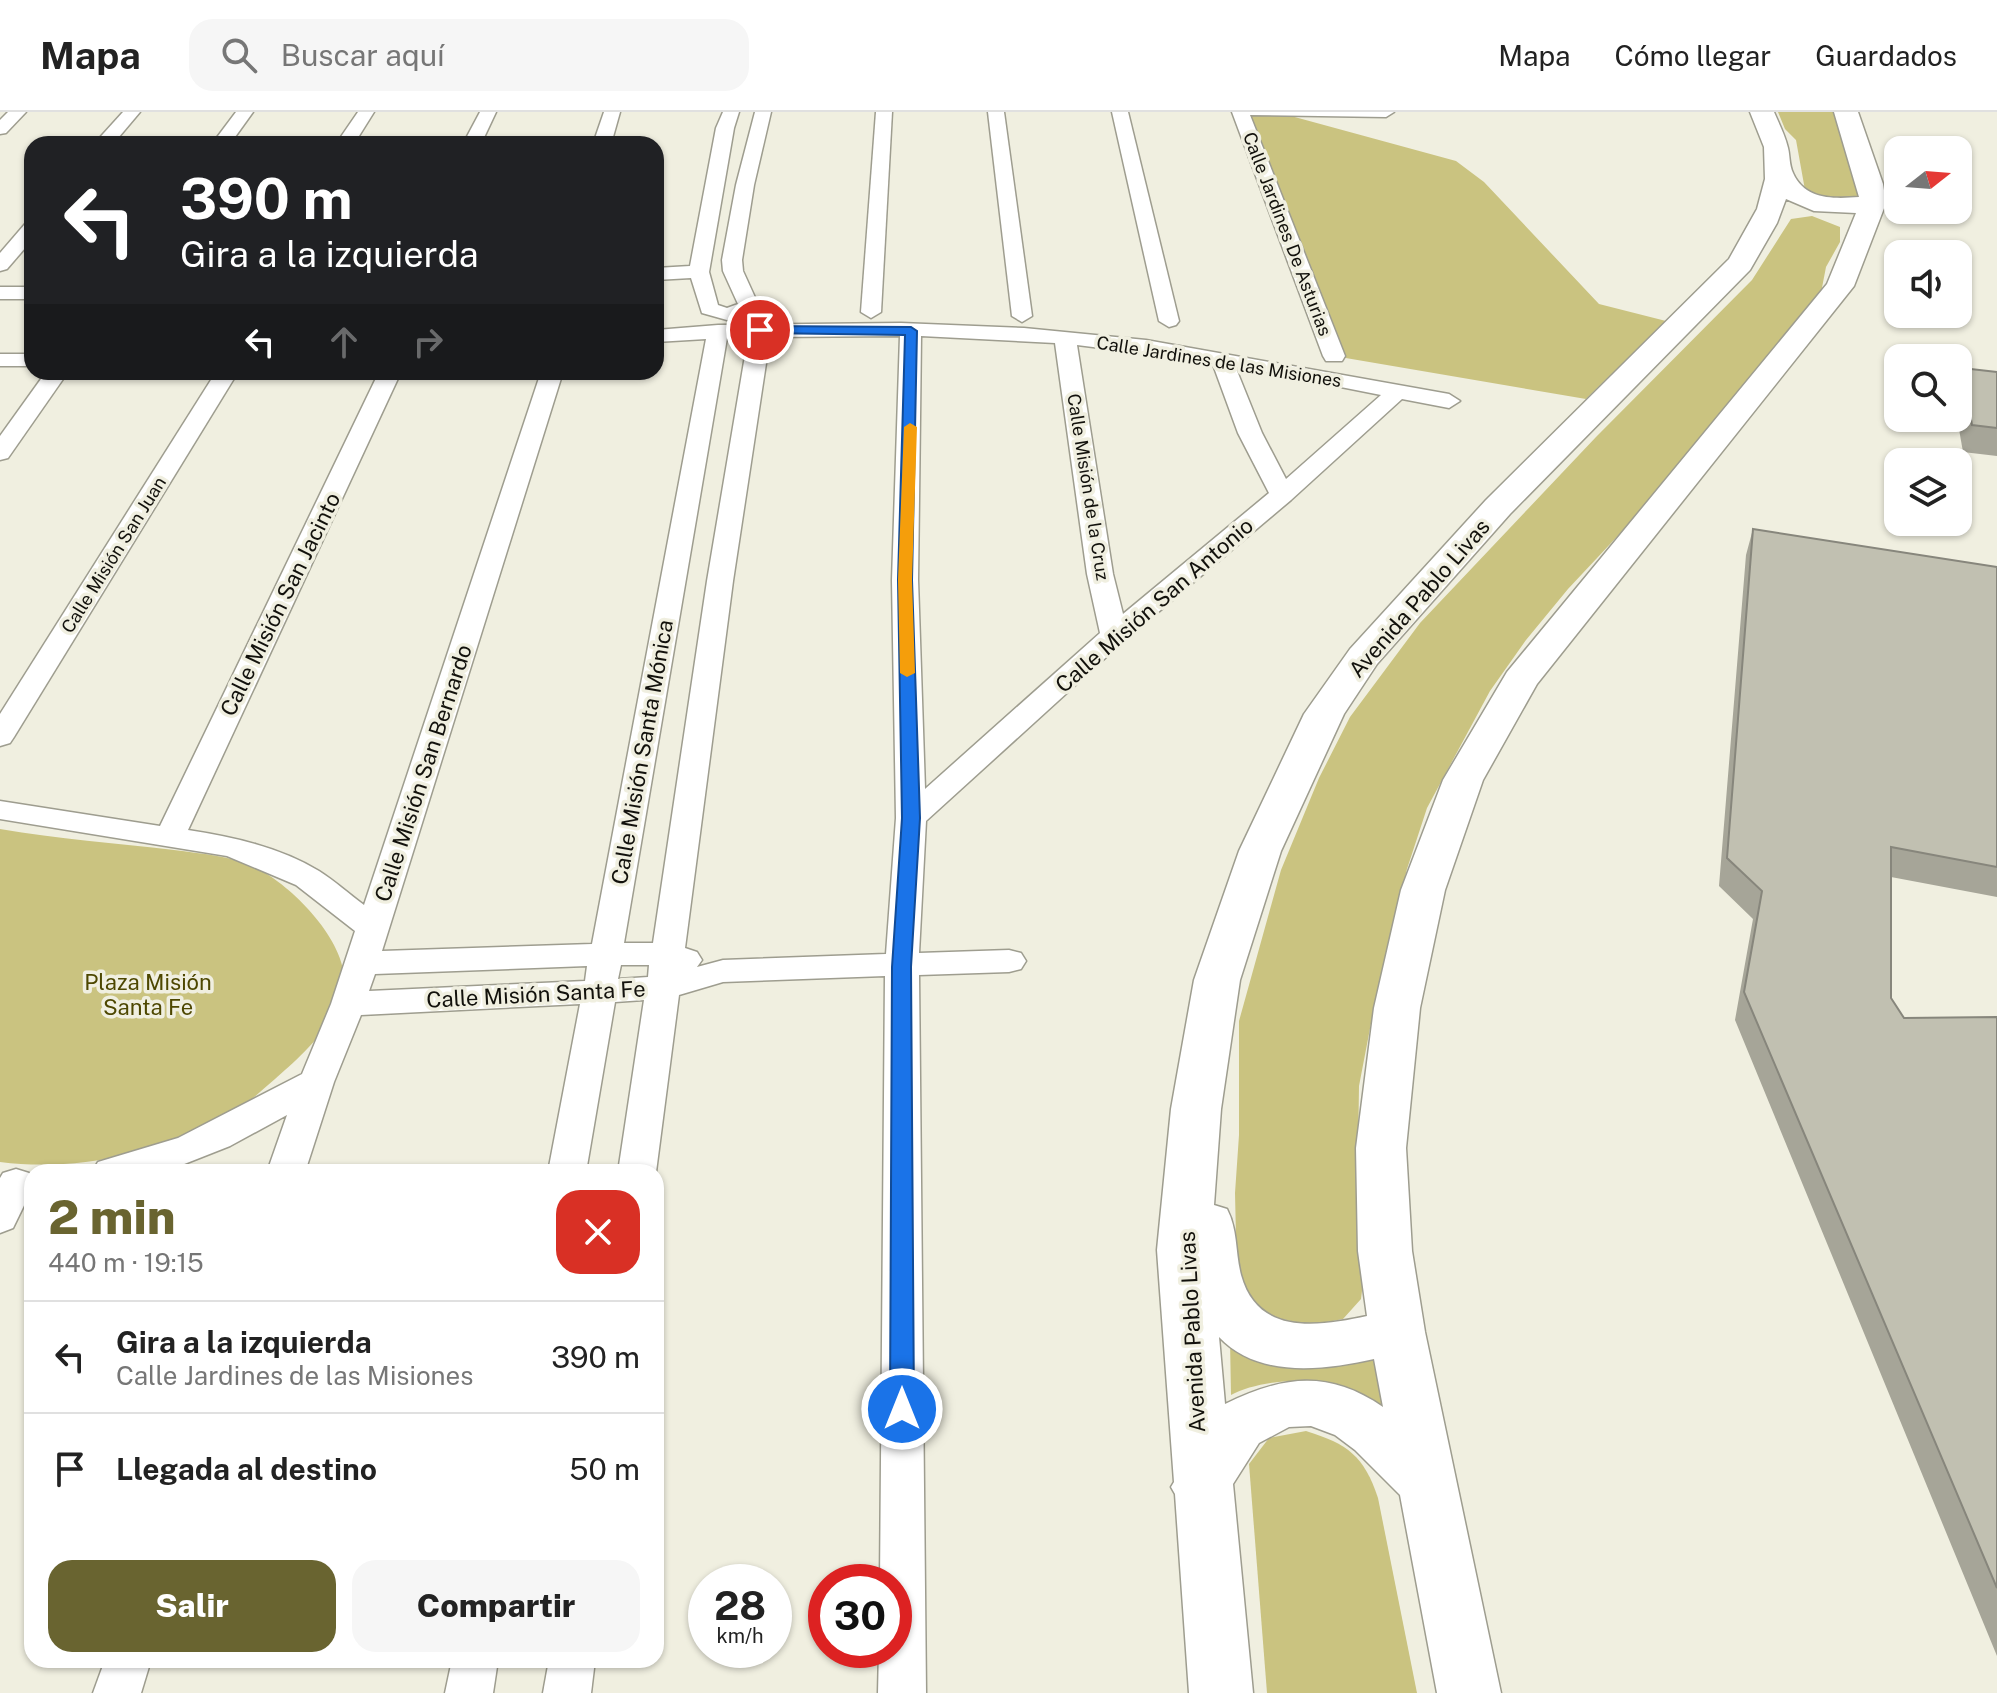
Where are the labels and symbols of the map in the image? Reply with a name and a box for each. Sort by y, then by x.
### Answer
street label: Calle Jardines De Asturias [1239,129,1336,339]
north arrow [1884,136,1972,224]
pin [726,296,794,364]
street label: Calle Jardines de las Misiones [1095,332,1343,391]
street label: Calle Misión de la Cruz [1063,392,1114,582]
street label: Calle Misión San Juan [57,473,170,637]
street label: Calle Misión San Jacinto [215,488,345,720]
street label: Calle Misión San Antonio [1050,512,1258,698]
street label: Avenida Pablo Livas [1343,513,1495,683]
street label: Calle Misión Santa Mónica [606,618,678,886]
street label: Calle Misión San Bernardo [369,641,477,905]
park label: Plaza Misión Santa Fe [84,969,212,1020]
street label: Calle Misión Santa Fe [426,975,646,1013]
street label: Avenida Pablo Livas [1174,1231,1210,1433]
position arrow [860,1367,944,1451]
speed limit sign: 30 [808,1564,912,1668]

